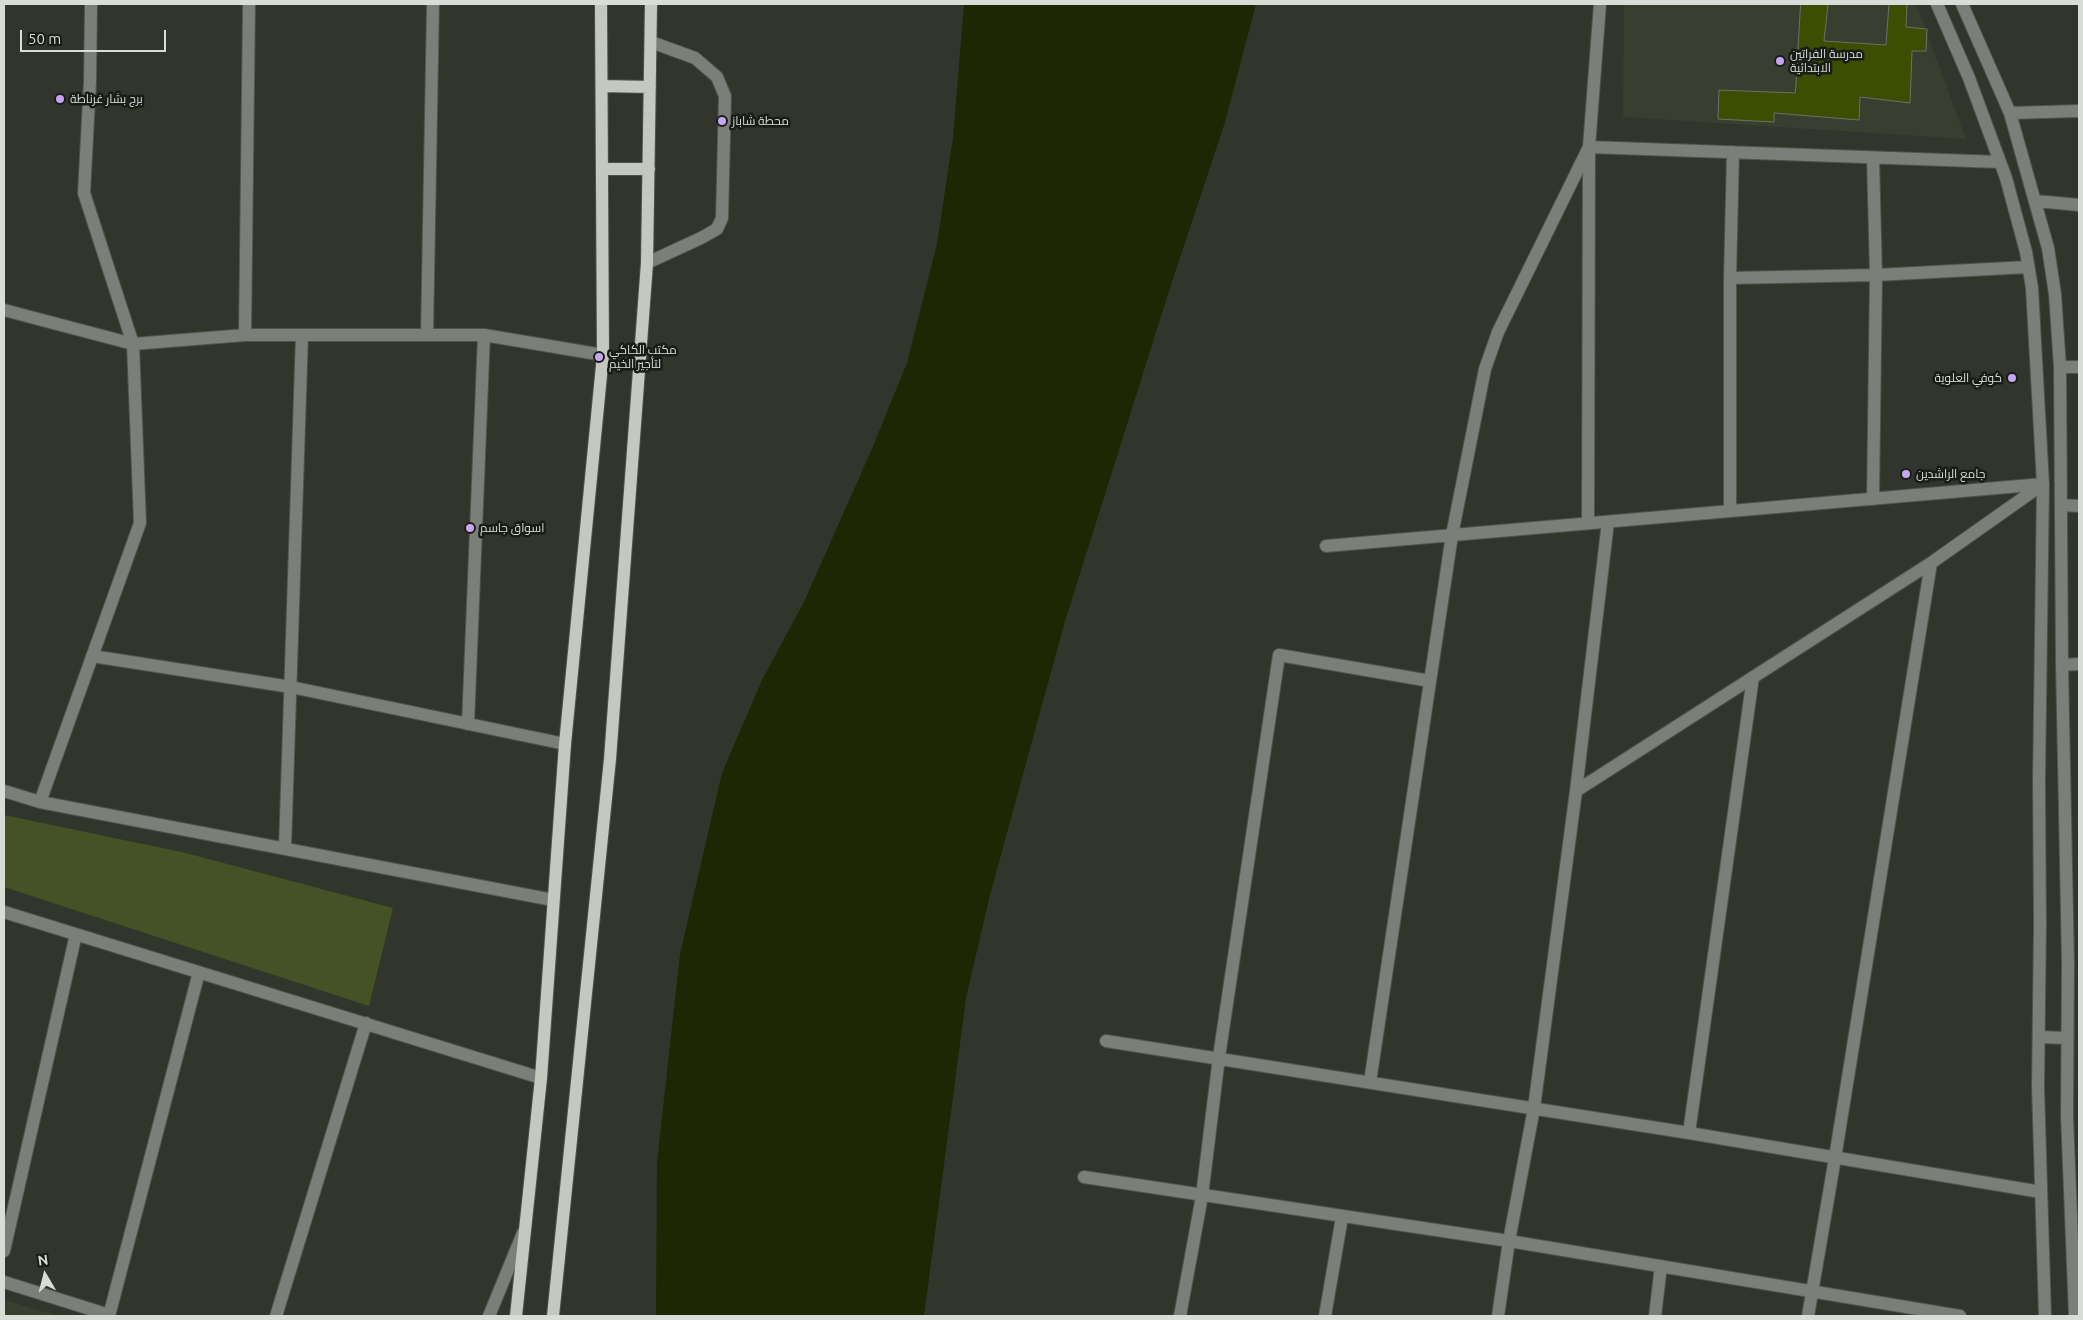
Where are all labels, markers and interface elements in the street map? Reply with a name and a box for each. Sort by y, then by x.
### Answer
scale bar [22,20,169,52]
text: 50 m [28,30,61,47]
place label: مدرسة الفراتين الابتدائية [1790,47,1863,75]
marker: مدرسة الفراتين الابتدائية [1774,55,1786,67]
place label: برج بشار غرناطة [70,92,143,106]
marker: برج بشار غرناطة [54,93,66,105]
place label: محطة شاباز [732,114,789,128]
marker: محطة شاباز [716,115,728,127]
place label: مكتب الكاكي لتأجير الخيم [609,343,677,371]
marker: مكتب الكاكي لتأجير الخيم [593,351,605,363]
place label: كوفي العلوية [1934,371,2002,385]
marker: كوفي العلوية [2006,372,2018,384]
place label: جامع الراشدين [1916,467,1986,481]
marker: جامع الراشدين [1900,468,1912,480]
place label: اسواق جاسم [480,521,544,535]
marker: اسواق جاسم [464,522,476,534]
north arrow [20,1250,70,1300]
text: N [37,1251,49,1269]

